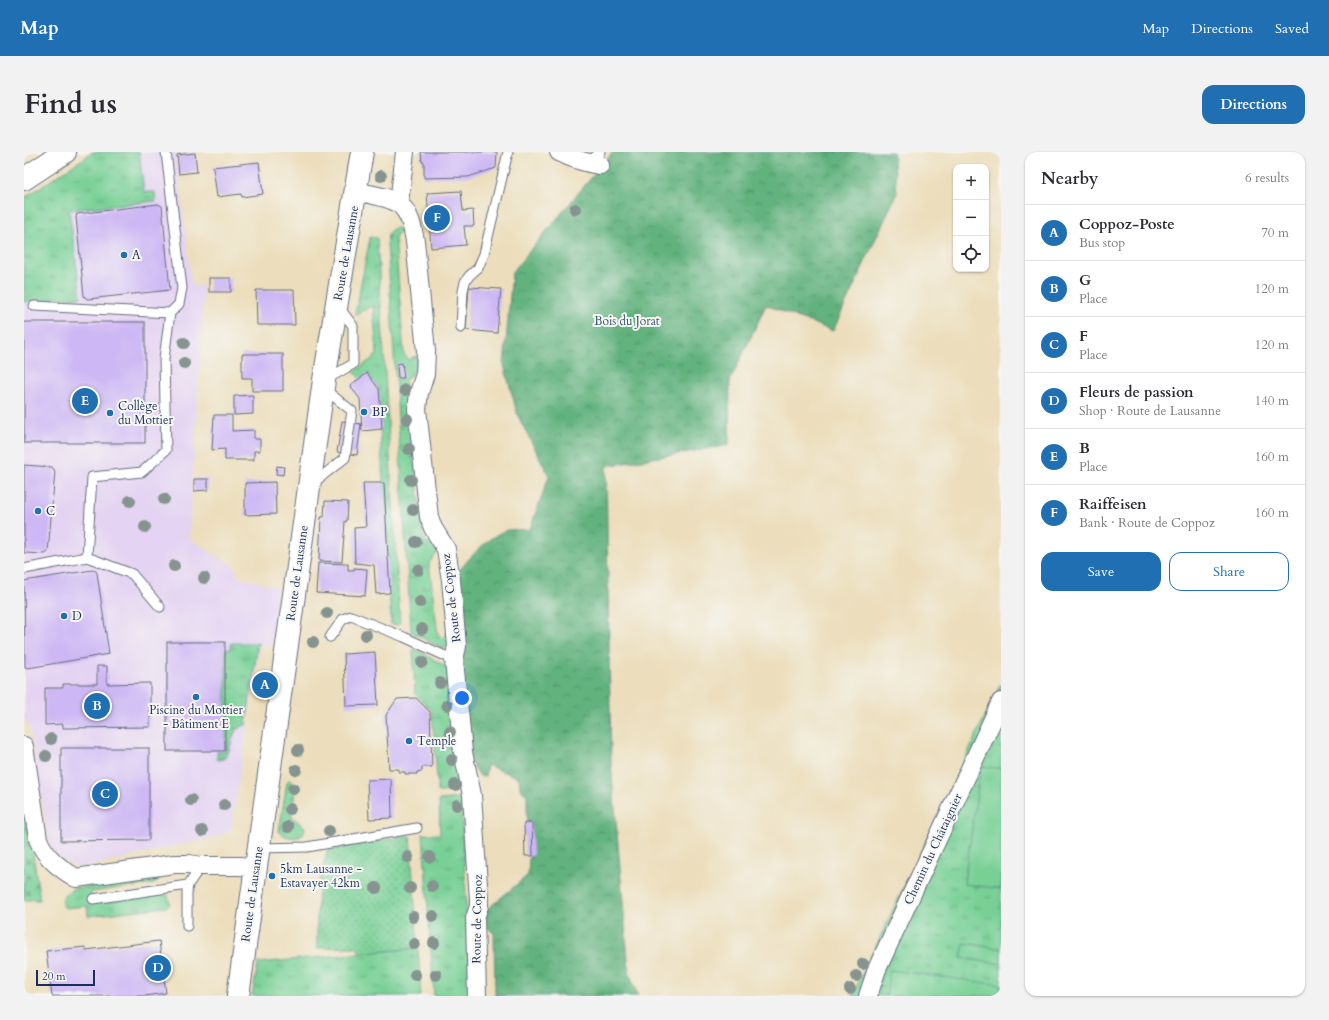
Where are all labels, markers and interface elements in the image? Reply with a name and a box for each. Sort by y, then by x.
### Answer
text: Map [20,15,59,41]
text: Map [1143,19,1169,38]
text: Directions [1191,19,1253,38]
text: Saved [1275,19,1309,38]
text: Find us [24,85,117,123]
button: Directions [1202,85,1305,124]
map controls [953,164,989,272]
button: + [953,164,989,200]
text: Nearby [1041,167,1098,190]
text: 6 results [1245,169,1289,187]
button: − [953,200,989,236]
pin: F [424,203,450,233]
street label: Route de Lausanne [330,204,362,302]
text: Coppoz-Poste [1079,214,1175,234]
text: A [1049,224,1059,242]
text: 70 m [1261,224,1289,242]
text: Bus stop [1079,234,1125,252]
button: locate [953,236,989,272]
place label: A [132,247,141,263]
marker: A [119,250,129,260]
text: G [1079,270,1091,290]
text: B [1049,280,1059,298]
text: 120 m [1255,280,1289,298]
text: Place [1079,290,1107,308]
park label: Bois du Jorat [594,313,660,329]
text: F [1079,326,1088,346]
text: C [1049,336,1059,354]
text: 120 m [1255,336,1289,354]
text: Place [1079,346,1107,364]
text: Fleurs de passion [1079,382,1194,402]
pin: E [72,386,98,416]
text: D [1048,392,1060,410]
text: 140 m [1255,392,1289,410]
place label: Collège du Mottier [118,398,173,428]
text: Shop · Route de Lausanne [1079,402,1221,420]
place label: BP [372,404,387,420]
marker: BP [359,407,369,417]
marker: Collège du Mottier [105,408,115,418]
text: B [1079,438,1090,458]
text: E [1050,448,1058,466]
text: 160 m [1255,448,1289,466]
text: Place [1079,458,1107,476]
text: Raiffeisen [1079,494,1147,514]
place label: C [46,503,55,519]
text: F [1050,504,1058,522]
text: 160 m [1255,504,1289,522]
marker: C [33,506,43,516]
text: Bank · Route de Coppoz [1079,514,1215,532]
street label: Route de Lausanne [282,524,312,622]
street label: Route de Coppoz [438,552,464,643]
button: Save [1041,552,1161,591]
button: Share [1169,552,1289,591]
place label: D [72,608,82,624]
marker: D [59,611,69,621]
pin: A [252,670,278,700]
your location [452,688,472,708]
pin: B [84,691,110,721]
marker: Piscine du Mottier - Bâtiment E [191,692,201,702]
place label: Piscine du Mottier - Bâtiment E [149,702,243,732]
place label: Temple [417,733,456,749]
marker: Temple [404,736,414,746]
pin: C [92,779,118,809]
street label: Chemin du Châtaignier [900,790,966,907]
street label: Route de Lausanne [237,845,267,943]
place label: 5km Lausanne - Estavayer 42km [280,861,362,891]
marker: 5km Lausanne - Estavayer 42km [267,871,277,881]
street label: Route de Coppoz [468,874,486,964]
pin: D [145,953,171,983]
scale bar [36,968,95,987]
text: 20 m [42,969,66,984]

